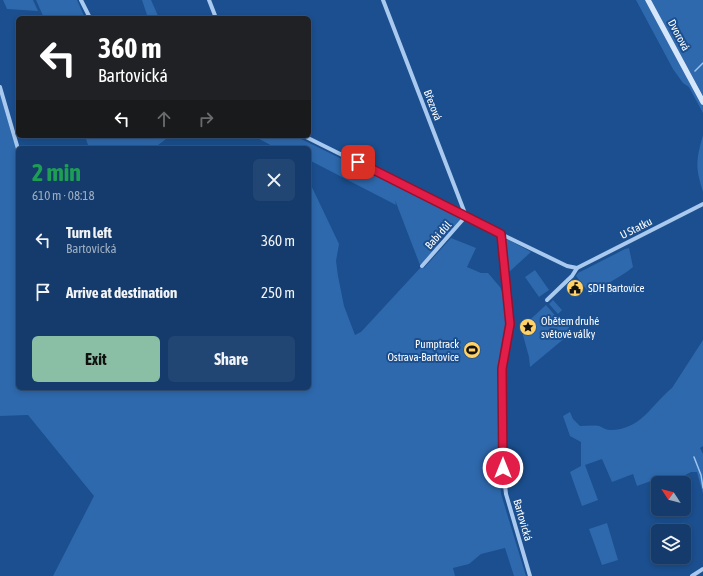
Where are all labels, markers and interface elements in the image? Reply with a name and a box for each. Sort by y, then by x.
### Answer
street label: Dvorová [666,17,692,53]
icon: left [32,32,84,84]
text: 360 m [98,32,161,64]
text: Bartovická [98,65,168,86]
street label: Březová [422,88,444,122]
icon: left [111,108,133,130]
icon: ahead [153,108,175,130]
icon: right [195,108,217,130]
pin [341,145,375,179]
icon: arrive [347,151,369,173]
text: 2 min [32,159,81,186]
button: close [253,159,295,201]
text: 610 m · 08:18 [32,188,95,203]
street label: U Statku [618,215,654,241]
street label: Babí důl [422,219,454,251]
text: Turn left [66,224,112,241]
icon: left [32,229,54,251]
text: 360 m [261,232,295,249]
text: Bartovická [66,241,116,256]
public building icon: SDH Bartovice [565,278,585,298]
icon: arrive [32,281,54,303]
place label: SDH Bartovice [588,282,644,294]
text: Arrive at destination [66,284,177,301]
text: 250 m [261,284,295,301]
place label: Obětem druhé světové války [541,315,599,340]
place icon: Obětem druhé světové války [518,317,538,337]
button: Exit [32,336,160,382]
button: Share [168,336,295,382]
place label: Pumptrack Ostrava-Bartovice [387,338,459,363]
sports icon: Pumptrack Ostrava-Bartovice [462,340,482,360]
position arrow [482,447,524,489]
north arrow [651,476,691,516]
map controls [651,476,691,564]
street label: Bartovická [511,498,535,542]
button: layers [651,524,691,564]

